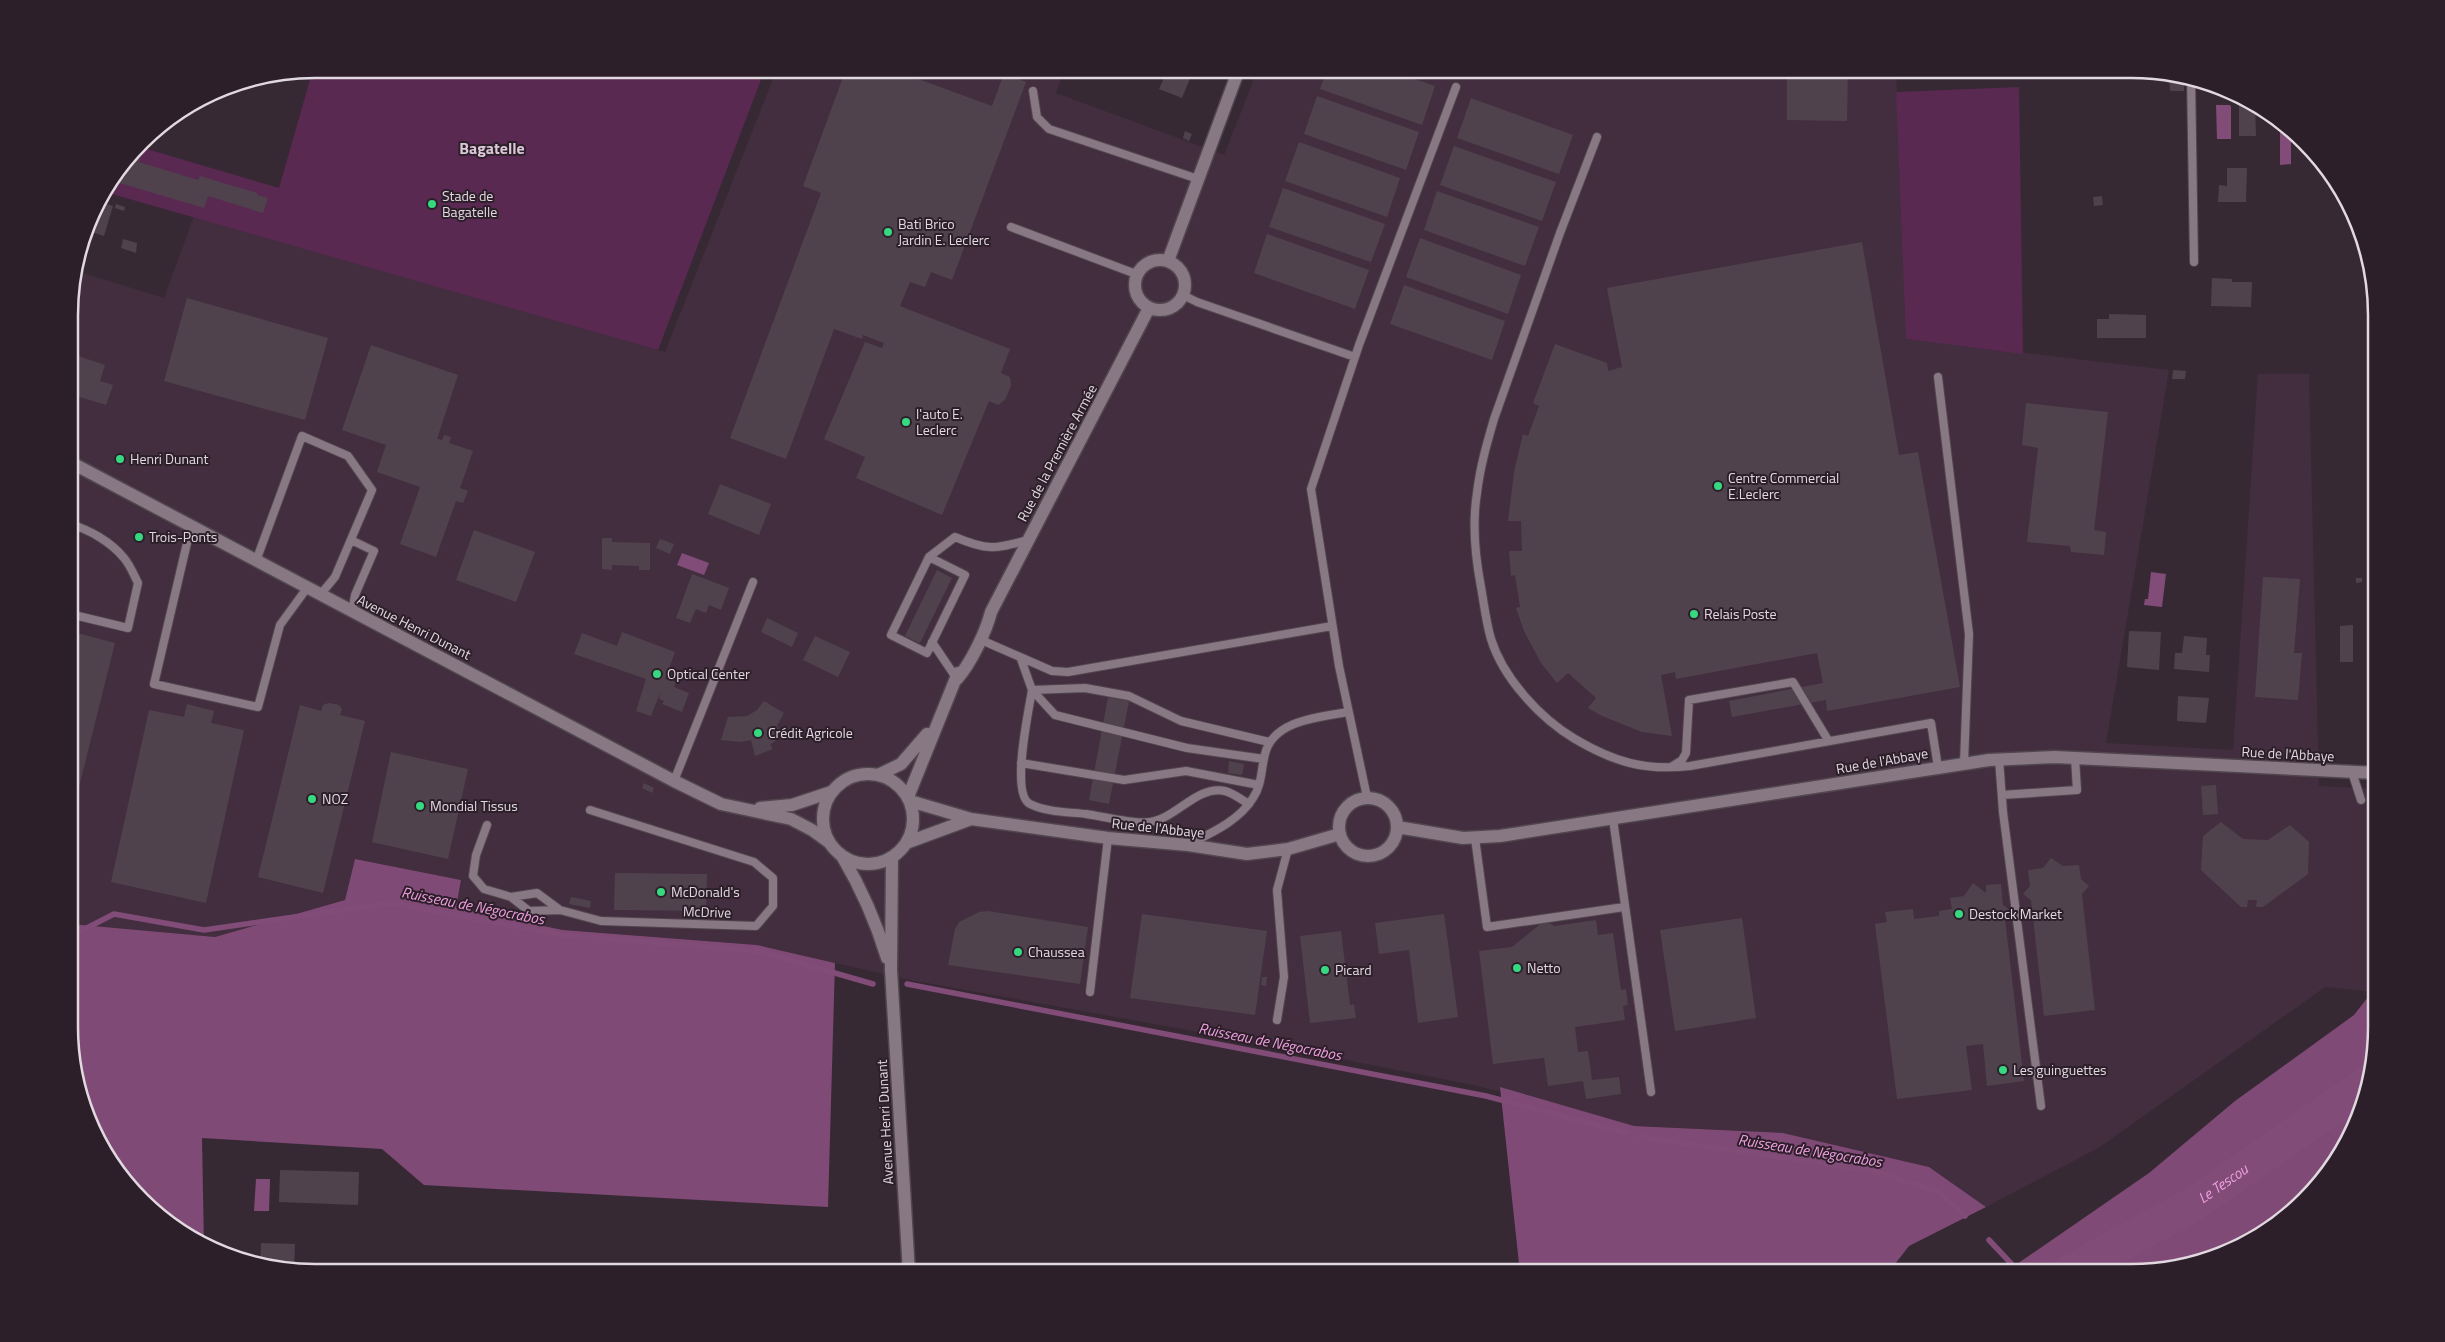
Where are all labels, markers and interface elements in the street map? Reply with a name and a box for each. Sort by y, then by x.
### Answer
district label: Bagatelle [459,136,525,160]
place label: Stade de Bagatelle [442,185,497,222]
marker: Stade de Bagatelle [426,198,438,210]
place label: Bati Brico Jardin E. Leclerc [898,213,990,250]
marker: Bati Brico Jardin E. Leclerc [882,226,894,238]
street label: Rue de la Première Armée [1011,380,1102,525]
place label: l'auto E. Leclerc [916,403,963,440]
marker: l'auto E. Leclerc [900,416,912,428]
place label: Henri Dunant [130,448,208,469]
marker: Henri Dunant [114,453,126,465]
place label: Centre Commercial E.Leclerc [1728,467,1839,504]
marker: Centre Commercial E.Leclerc [1712,480,1724,492]
place label: Trois-Ponts [149,526,217,547]
marker: Trois-Ponts [133,531,145,543]
street label: Avenue Henri Dunant [354,589,475,664]
place label: Relais Poste [1704,603,1777,624]
marker: Relais Poste [1688,608,1700,620]
place label: Optical Center [667,663,750,684]
marker: Optical Center [651,668,663,680]
place label: Crédit Agricole [768,722,853,743]
marker: Crédit Agricole [752,727,764,739]
street label: Rue de l'Abbaye [2241,741,2335,766]
street label: Rue de l'Abbaye [1834,742,1930,779]
place label: NOZ [322,788,348,809]
marker: NOZ [306,793,318,805]
place label: Mondial Tissus [430,795,518,816]
marker: Mondial Tissus [414,800,426,812]
street label: Rue de l'Abbaye [1111,812,1205,843]
water label: Ruisseau de Négocrabos [400,880,548,931]
place label: McDonald's [671,881,740,902]
marker: McDonald's [655,886,667,898]
street label: McDrive [682,900,732,923]
place label: Destock Market [1969,903,2062,924]
marker: Destock Market [1953,908,1965,920]
place label: Chaussea [1028,941,1085,962]
marker: Chaussea [1012,946,1024,958]
place label: Netto [1527,957,1561,978]
place label: Picard [1335,959,1372,980]
marker: Netto [1511,962,1523,974]
marker: Picard [1319,964,1331,976]
water label: Ruisseau de Négocrabos [1197,1016,1345,1067]
street label: Avenue Henri Dunant [871,1059,898,1185]
place label: Les guinguettes [2013,1059,2107,1080]
marker: Les guinguettes [1997,1064,2009,1076]
water label: Ruisseau de Négocrabos [1737,1128,1885,1173]
water label: Le Tescou [2193,1157,2254,1209]

